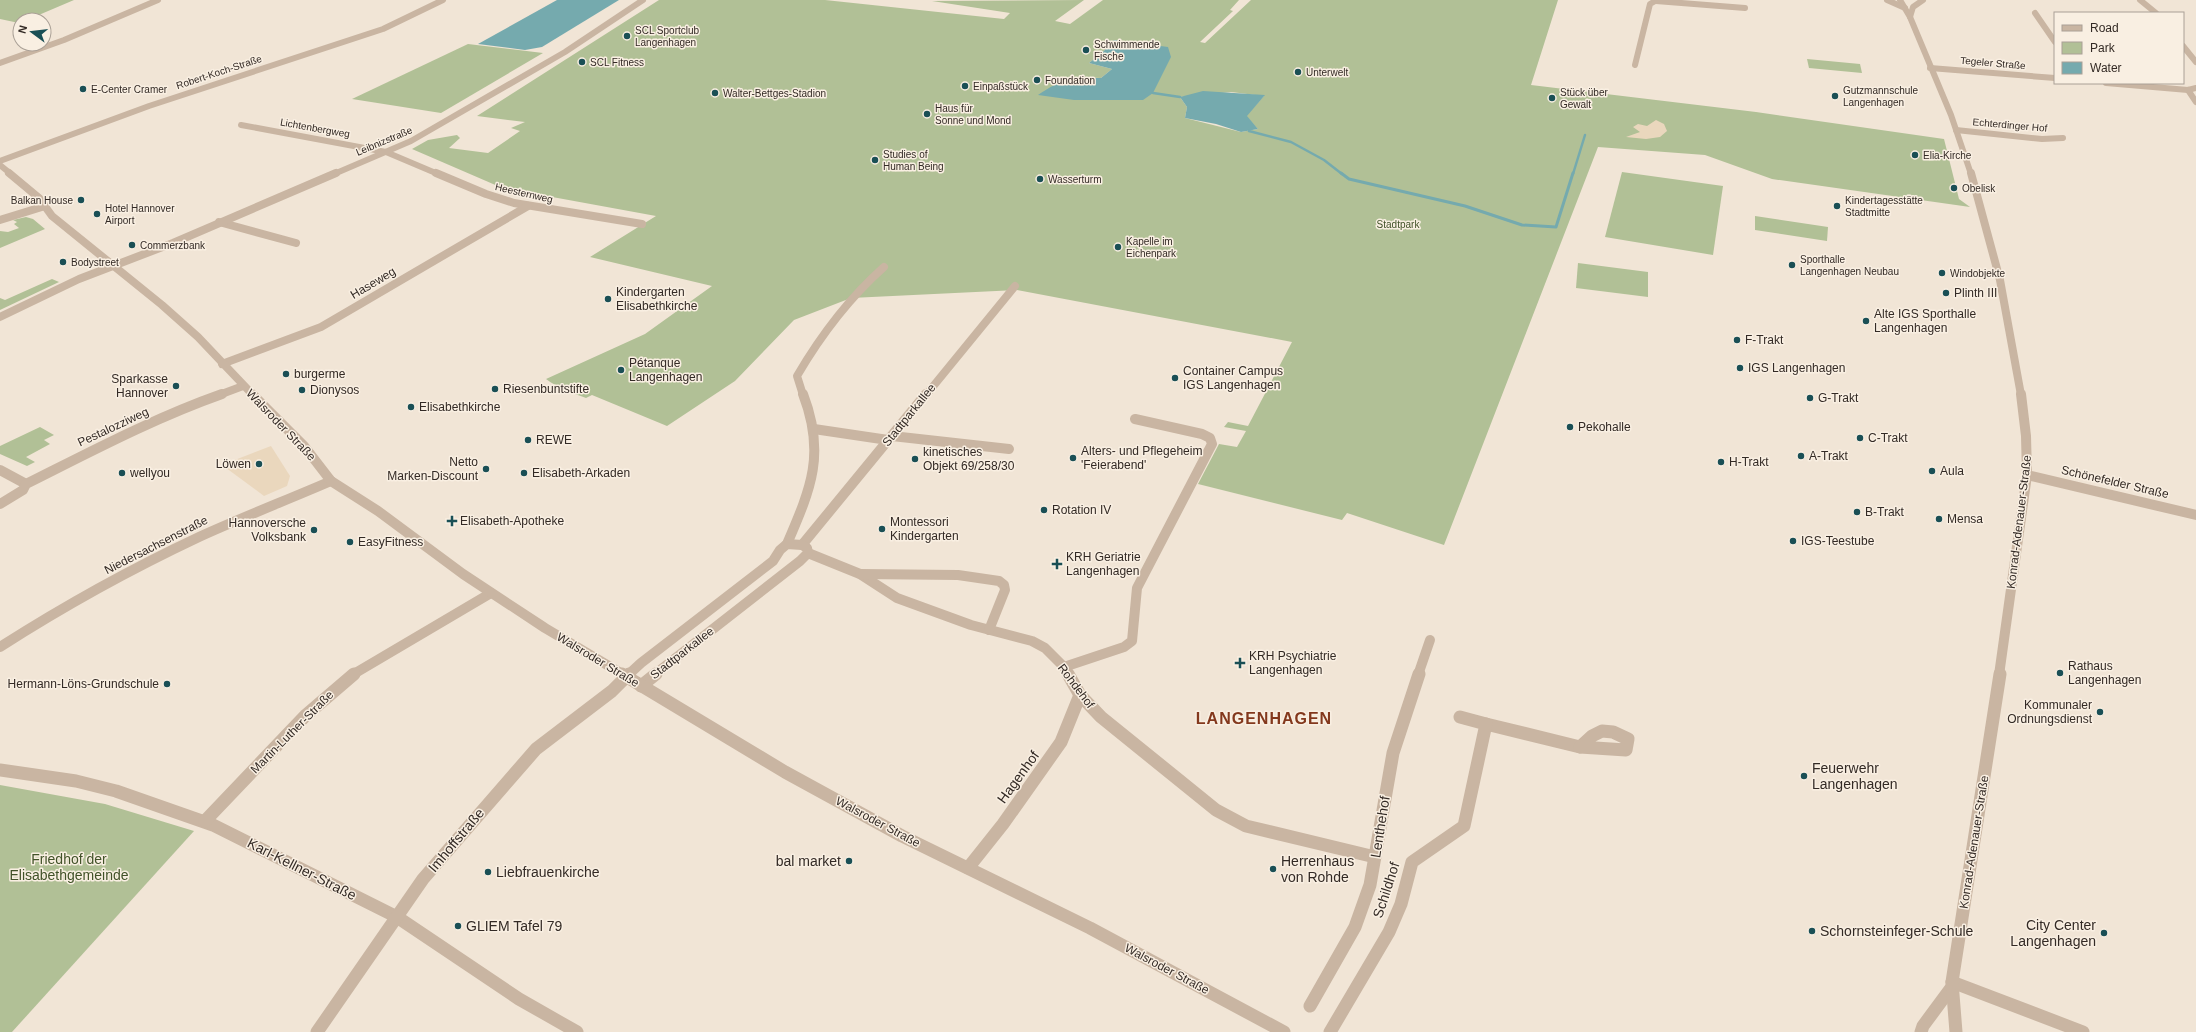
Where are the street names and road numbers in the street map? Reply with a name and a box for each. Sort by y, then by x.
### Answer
street label: Robert-Koch-Straße [175,53,264,91]
street label: Tegeler Straße [1960,55,2027,71]
street label: Lichtenbergweg [279,116,351,140]
street label: Echterdinger Hof [1972,116,2048,134]
street label: Leibnizstraße [354,124,414,158]
street label: Heesternweg [494,181,554,205]
street label: Haseweg [348,264,398,302]
street label: Stadtparkallee [879,381,939,449]
street label: Walsroder Straße [243,386,319,464]
street label: Pestalozziweg [75,404,151,450]
street label: Konrad-Adenauer-Straße [2004,454,2034,590]
street label: Schönefelder Straße [2060,463,2171,501]
street label: Niedersachsenstraße [102,513,210,577]
street label: Stadtparkallee [647,624,717,682]
street label: Walsroder Straße [554,630,642,690]
street label: Rohdehof [1055,661,1098,712]
street label: Martin-Luther-Straße [248,687,337,776]
street label: Hagenhof [994,748,1042,806]
street label: Konrad-Adenauer-Straße [1957,774,1992,910]
street label: Walsroder Straße [833,794,923,850]
street label: Lenthehof [1367,795,1393,859]
street label: Imhoffstraße [425,805,487,875]
street label: Karl-Kellner-Straße [245,835,359,903]
street label: Schildhof [1369,860,1403,920]
street label: Walsroder Straße [1122,941,1212,997]

